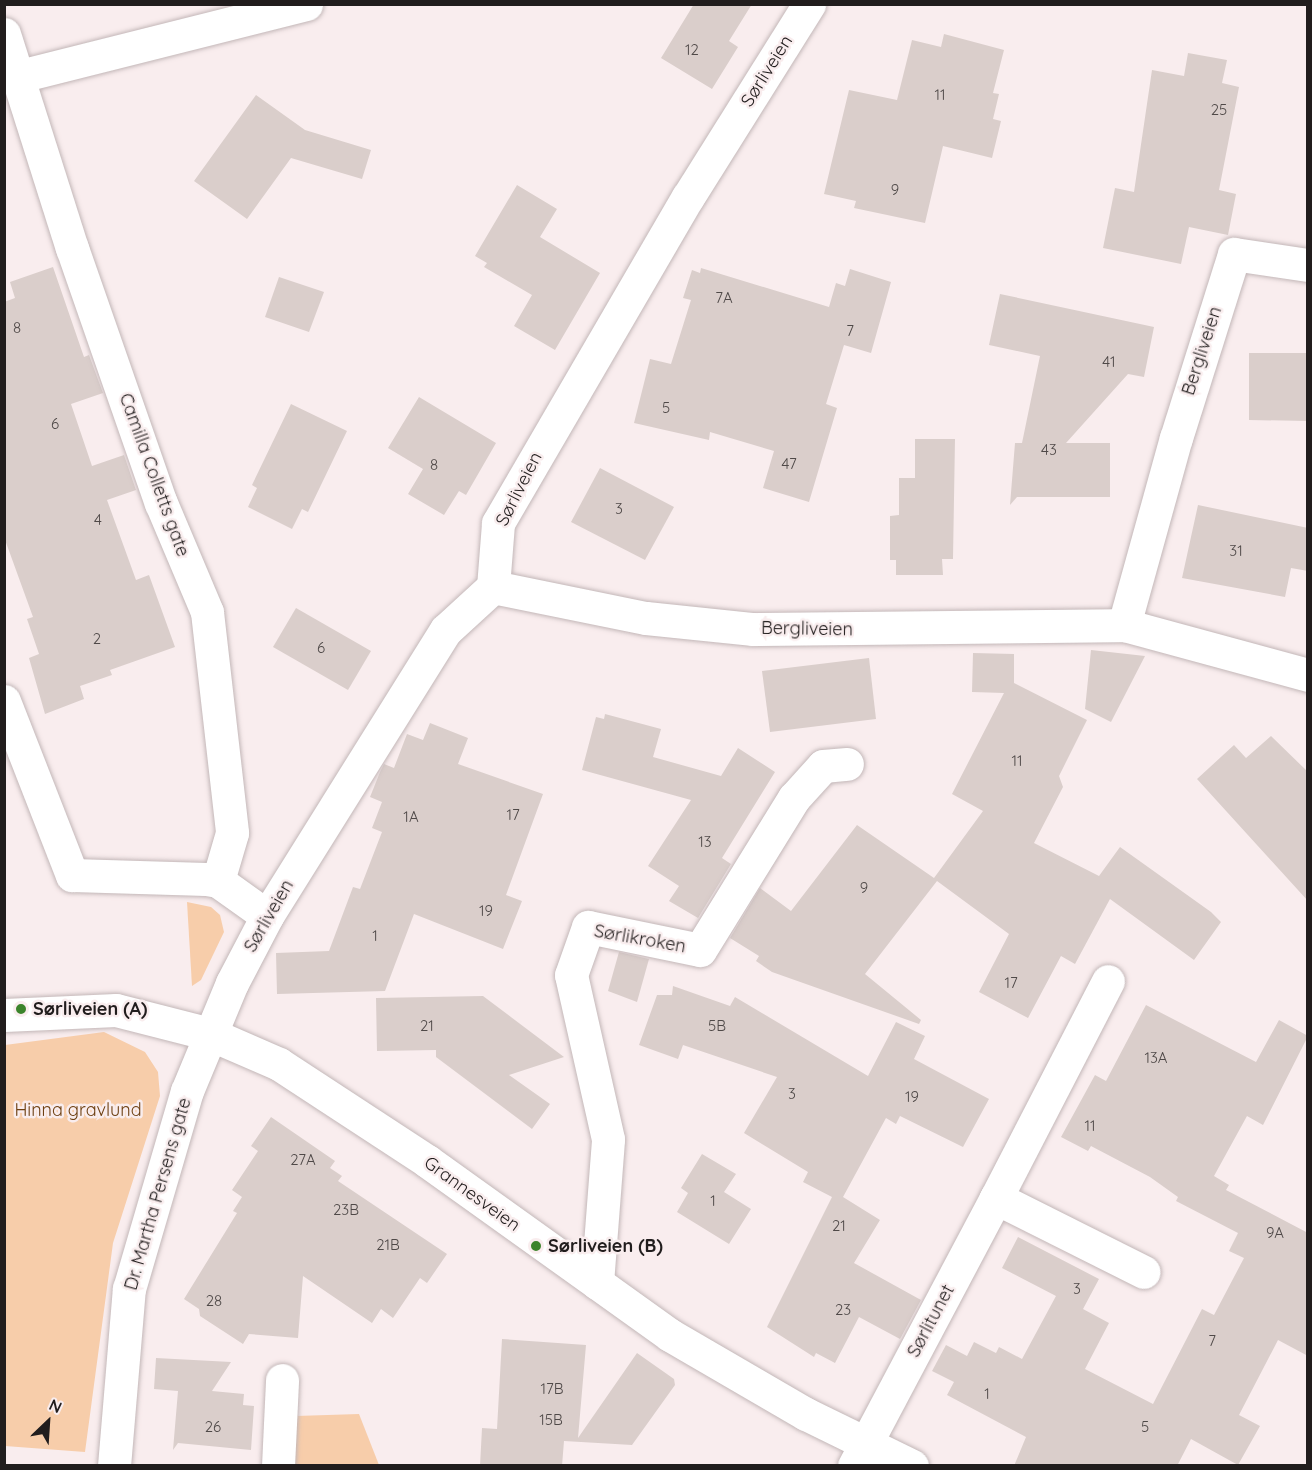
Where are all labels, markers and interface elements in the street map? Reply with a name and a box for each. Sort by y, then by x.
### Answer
street label: Sørliveien [737,31,797,111]
house number: 12 [685,41,699,59]
house number: 11 [934,86,946,104]
house number: 25 [1211,101,1227,119]
house number: 9 [891,181,899,199]
house number: 7A [715,289,733,307]
street label: Bergliveien [1178,304,1226,398]
house number: 8 [13,319,21,337]
house number: 7 [846,322,854,340]
house number: 41 [1102,353,1116,371]
street label: Camilla Colletts gate [114,390,194,560]
house number: 5 [662,399,670,417]
house number: 6 [51,415,59,433]
house number: 43 [1041,441,1057,459]
street label: Sørliveien [491,448,547,530]
house number: 47 [781,455,797,473]
house number: 8 [430,456,438,474]
house number: 3 [615,500,623,518]
house number: 4 [94,511,102,529]
house number: 31 [1229,542,1243,560]
street label: Bergliveien [761,617,853,641]
house number: 2 [93,630,101,648]
house number: 6 [317,639,325,657]
house number: 11 [1011,752,1023,770]
house number: 17 [506,806,520,824]
house number: 1A [403,808,419,826]
house number: 13 [698,833,712,851]
street label: Sørliveien [240,876,298,956]
house number: 9 [860,879,868,897]
house number: 19 [479,902,493,920]
street label: Sørlikroken [592,920,688,958]
house number: 1 [372,927,378,945]
house number: 17 [1004,974,1018,992]
place label: Sørliveien (A) [33,998,148,1020]
marker: Sørliveien (A) [14,1002,28,1016]
house number: 21 [420,1017,434,1035]
house number: 5B [708,1017,726,1035]
house number: 13A [1144,1049,1168,1067]
house number: 3 [788,1085,796,1103]
house number: 19 [905,1088,919,1106]
street label: Dr. Martha Persens gate [120,1095,196,1293]
park label: Hinna gravlund [14,1099,142,1121]
house number: 11 [1084,1117,1096,1135]
house number: 27A [290,1151,316,1169]
street label: Grannesveien [420,1152,524,1236]
house number: 1 [710,1192,716,1210]
house number: 23B [333,1201,359,1219]
house number: 21 [832,1217,846,1235]
house number: 9A [1266,1224,1284,1242]
place label: Sørliveien (B) [548,1235,663,1257]
house number: 21B [376,1236,400,1254]
marker: Sørliveien (B) [529,1239,543,1253]
house number: 3 [1073,1280,1081,1298]
street label: Sørlitunet [903,1281,959,1361]
house number: 28 [206,1292,222,1310]
house number: 23 [835,1301,851,1319]
house number: 7 [1208,1332,1216,1350]
house number: 17B [540,1380,564,1398]
house number: 1 [984,1385,990,1403]
north arrow [18,1392,78,1452]
text: N [46,1394,65,1417]
house number: 15B [539,1411,563,1429]
house number: 26 [205,1418,221,1436]
house number: 5 [1141,1418,1149,1436]

